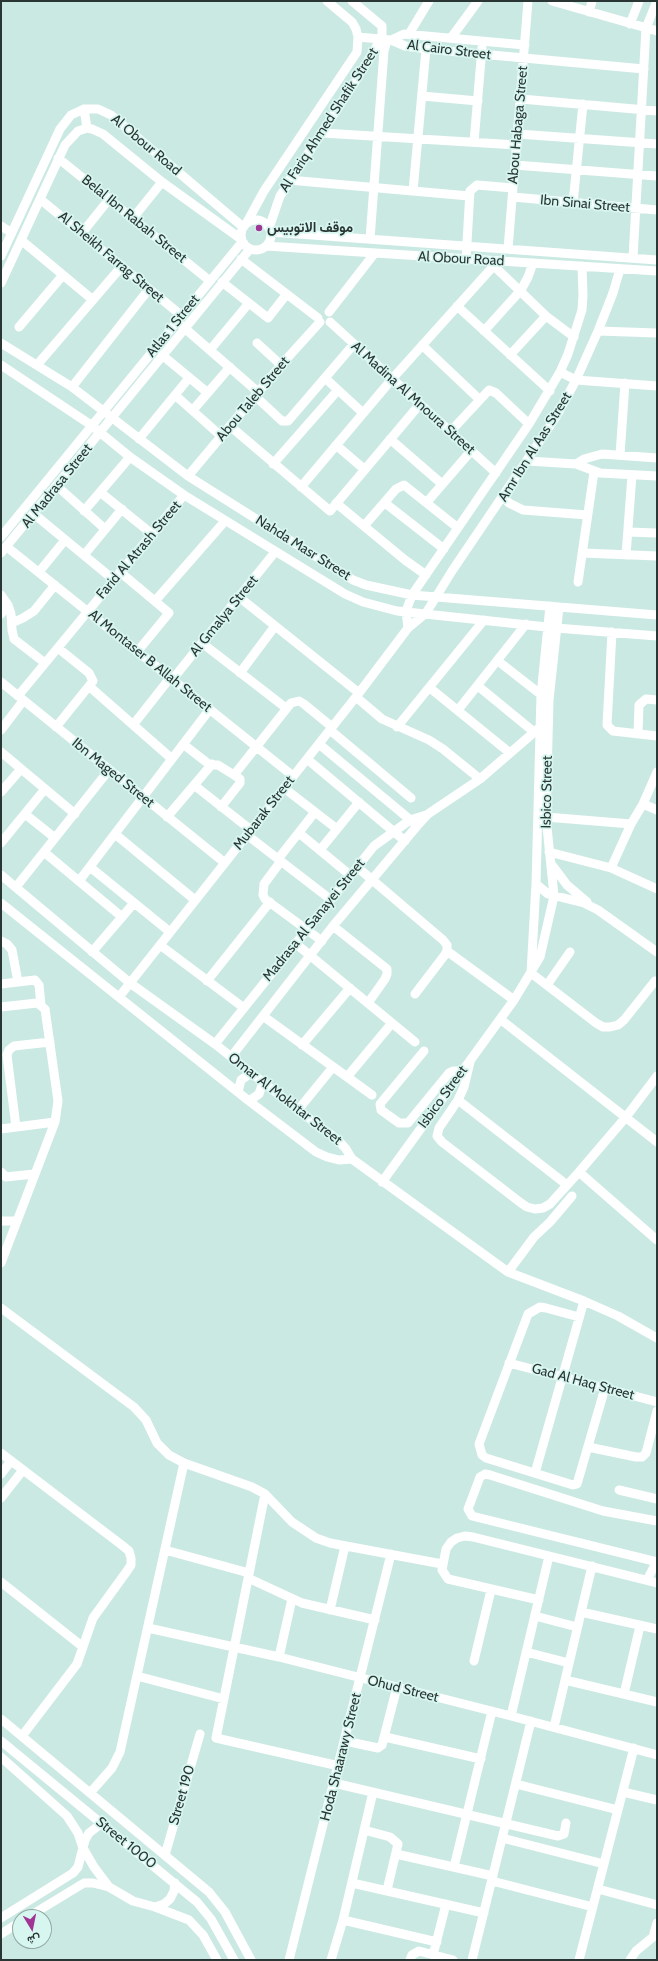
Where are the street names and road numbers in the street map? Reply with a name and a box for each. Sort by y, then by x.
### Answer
street label: Al Cairo Street [406,37,492,63]
street label: Al Fariq Ahmed Shafik Street [276,45,382,195]
street label: Abou Habaga Street [504,65,532,185]
street label: Al Obour Road [107,111,185,179]
street label: Belal Ibn Rabah Street [78,171,190,267]
street label: Ibn Sinai Street [539,192,631,216]
street label: Al Sheikh Farrag Street [55,208,167,306]
street label: Al Obour Road [417,248,505,270]
street label: Atlas 1 Street [143,291,203,361]
street label: Al Madina Al Mnoura Street [348,338,478,458]
street label: Abou Taleb Street [213,353,293,445]
street label: Amr Ibn Al Aas Street [495,389,575,505]
street label: Al Madrasa Street [18,441,96,531]
street label: Farid Al Atrash Street [93,497,185,603]
street label: Nahda Masr Street [252,512,354,584]
street label: Al Gmalya Street [186,572,262,660]
street label: Al Montaser B Allah Street [85,606,215,716]
street label: Ibn Maged Street [68,735,158,811]
street label: Isbico Street [538,755,556,829]
street label: Mubarak Street [230,773,298,853]
street label: Madrasa Al Sanayei Street [259,855,369,985]
street label: Omar Al Mokhtar Street [225,1049,345,1149]
street label: Isbico Street [415,1063,471,1131]
street label: Gad Al Haq Street [530,1360,636,1404]
street label: Ohud Street [366,1672,440,1706]
street label: Hoda Shaarawy Street [317,1691,365,1823]
street label: Street 190 [165,1763,199,1827]
street label: Street 1000 [92,1813,160,1873]

